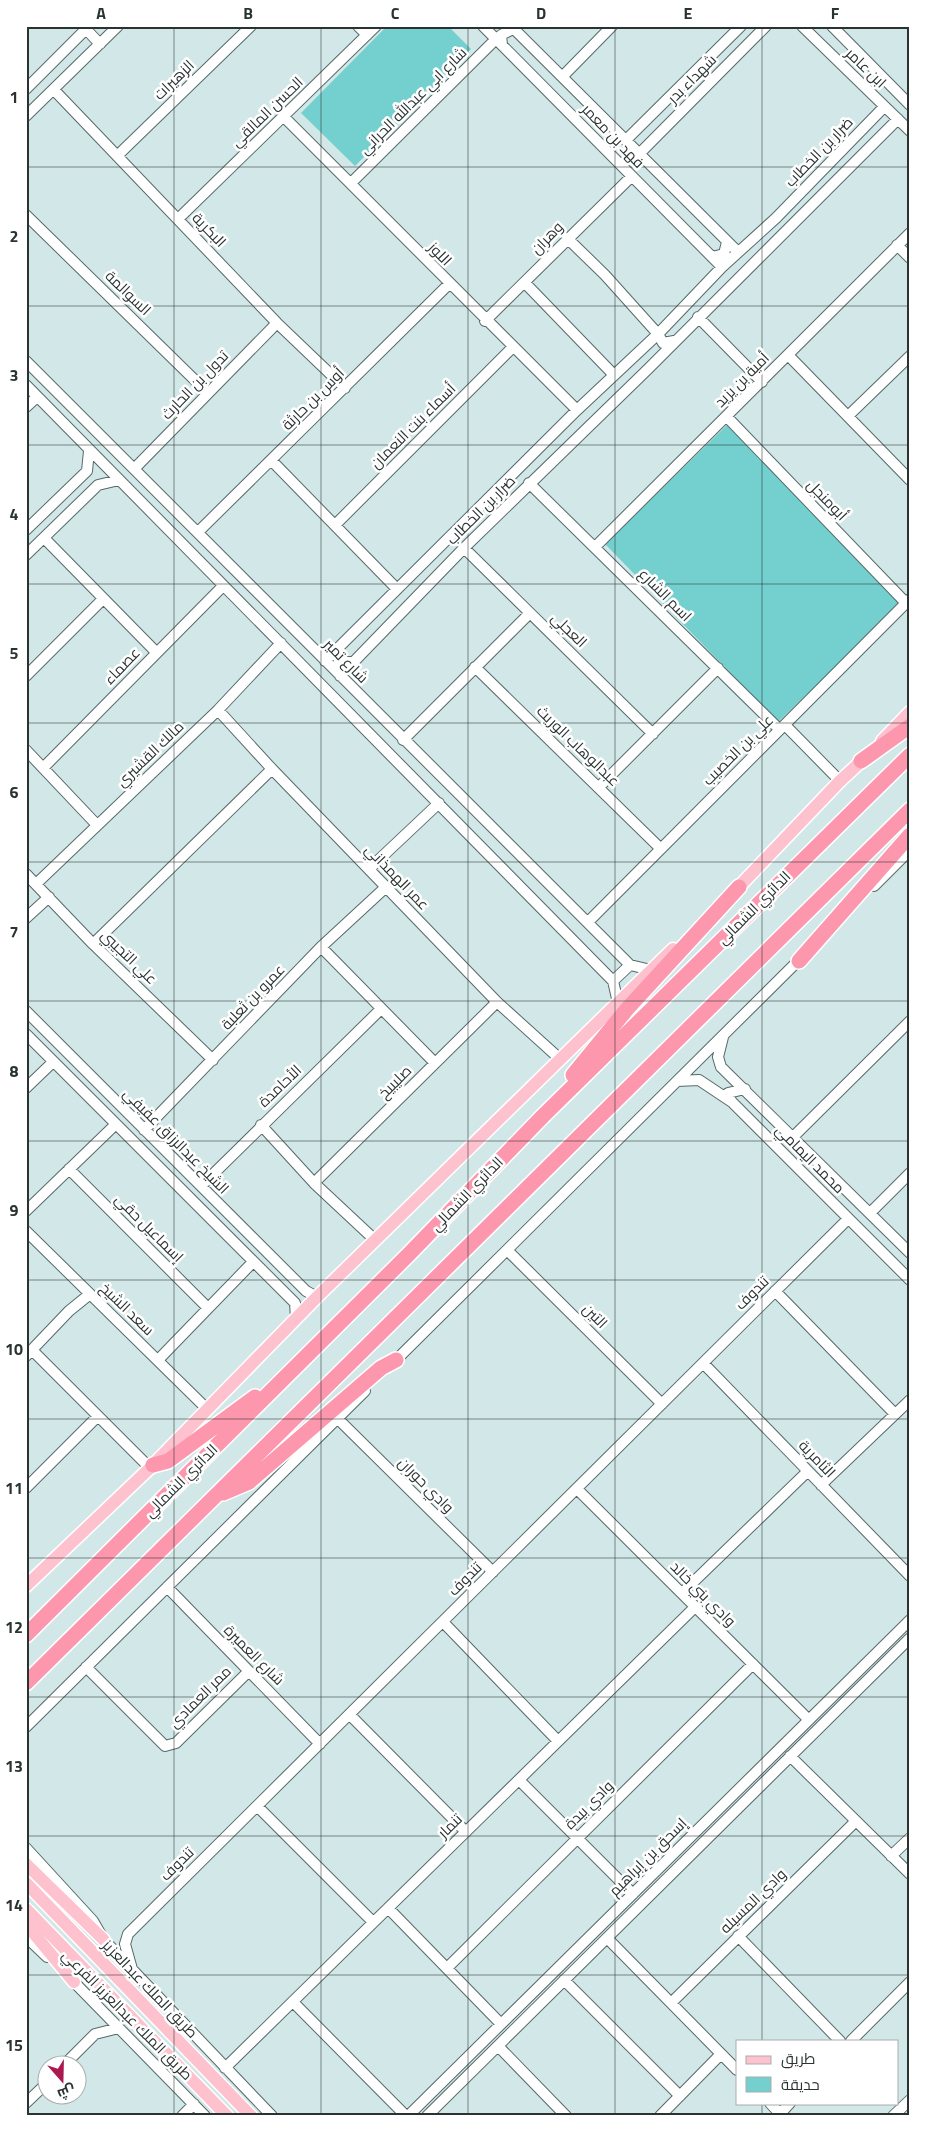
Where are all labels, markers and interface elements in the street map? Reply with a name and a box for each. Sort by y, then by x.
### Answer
text: A [96,1,106,25]
text: B [243,1,253,25]
text: C [391,1,400,25]
text: D [536,1,546,25]
text: E [684,1,693,25]
text: F [831,1,840,25]
street label: شارع ابي عبدالله الحراني [353,41,473,161]
street label: ابن عامر [840,42,892,93]
street label: شهداء بدر [661,49,722,109]
street label: الزهيرات [148,54,199,105]
street label: الحسن المالقي [225,71,309,153]
text: 1 [10,85,18,109]
street label: فهد بن معمر [576,97,650,173]
street label: ضرار بن الخطاب [779,111,858,192]
street label: البكرية [187,207,232,252]
street label: وهران [525,216,568,260]
text: 2 [10,224,18,248]
street label: اللوز [423,236,457,271]
street label: السوالمة [100,265,157,321]
street label: تدول بن الحارث [156,345,234,425]
street label: أمية بن يزيد [709,347,774,412]
street label: أوس بن حارثة [276,362,349,435]
text: 3 [10,363,18,387]
street label: أسماء بنت النعمان [365,378,461,474]
street label: ضرار بن الخطاب [441,470,521,550]
street label: أبومنجل [802,474,853,526]
text: 4 [10,502,19,526]
street label: اسم الشارع [633,563,697,627]
street label: العجلي [545,607,593,653]
street label: شارع تمير [318,632,374,688]
text: 5 [10,641,19,665]
street label: عصماء [98,642,145,690]
street label: عبدالوهاب الوريث [532,700,625,791]
street label: علي بن الخصيب [697,709,779,791]
street label: مالك القشيري [110,715,190,793]
text: 6 [10,780,19,804]
street label: عمر الهمذاني [359,838,435,916]
street label: الدائري الشمالي [711,865,797,951]
text: 7 [10,920,18,944]
street label: علي التجيبي [95,924,163,990]
street label: عمرو بن ثعلبة [215,958,290,1035]
text: 8 [10,1059,19,1083]
street label: الأحامدة [253,1059,307,1112]
street label: صليبيخ [373,1060,417,1104]
street label: الشيخ عبدالرزاق عفيفي [117,1082,235,1200]
street label: محمد اليمامي [770,1119,850,1199]
street label: الدائري الشمالي [425,1151,509,1237]
street label: إسماعيل حقي [109,1188,189,1268]
text: 9 [10,1198,19,1222]
street label: تندوف [729,1270,774,1315]
street label: سعد الشيخ [95,1277,160,1341]
street label: التين [578,1298,613,1333]
text: 10 [5,1337,23,1361]
street label: الثامرية [793,1434,841,1483]
street label: الدائري الشمالي [138,1438,224,1524]
street label: وادي حوران [392,1451,460,1519]
text: 11 [5,1476,23,1500]
street label: وادي بني خالد [664,1555,742,1633]
street label: تندوف [442,1556,487,1601]
text: 12 [5,1615,23,1639]
street label: شارع العميرة [219,1619,290,1690]
street label: ممر العمادي [163,1660,237,1734]
text: 13 [5,1754,23,1778]
street label: وادي بيدة [559,1775,619,1835]
street label: تنمار [431,1808,467,1844]
street label: إسحق بن إبراهيم [603,1812,692,1901]
street label: تندوف [154,1841,199,1886]
street label: وادي المسيله [714,1863,792,1939]
text: 14 [5,1893,23,1917]
street label: طريق الملك عبدالعزيز [97,1933,204,2043]
street label: طريق الملك عبدالعزيز الفرعي [56,1944,198,2086]
text: 15 [5,2033,23,2057]
legend [736,2040,898,2104]
text: طريق [781,2047,815,2070]
north arrow [38,2054,88,2104]
text: حديقة [781,2073,820,2096]
text: ش [55,2080,79,2106]

